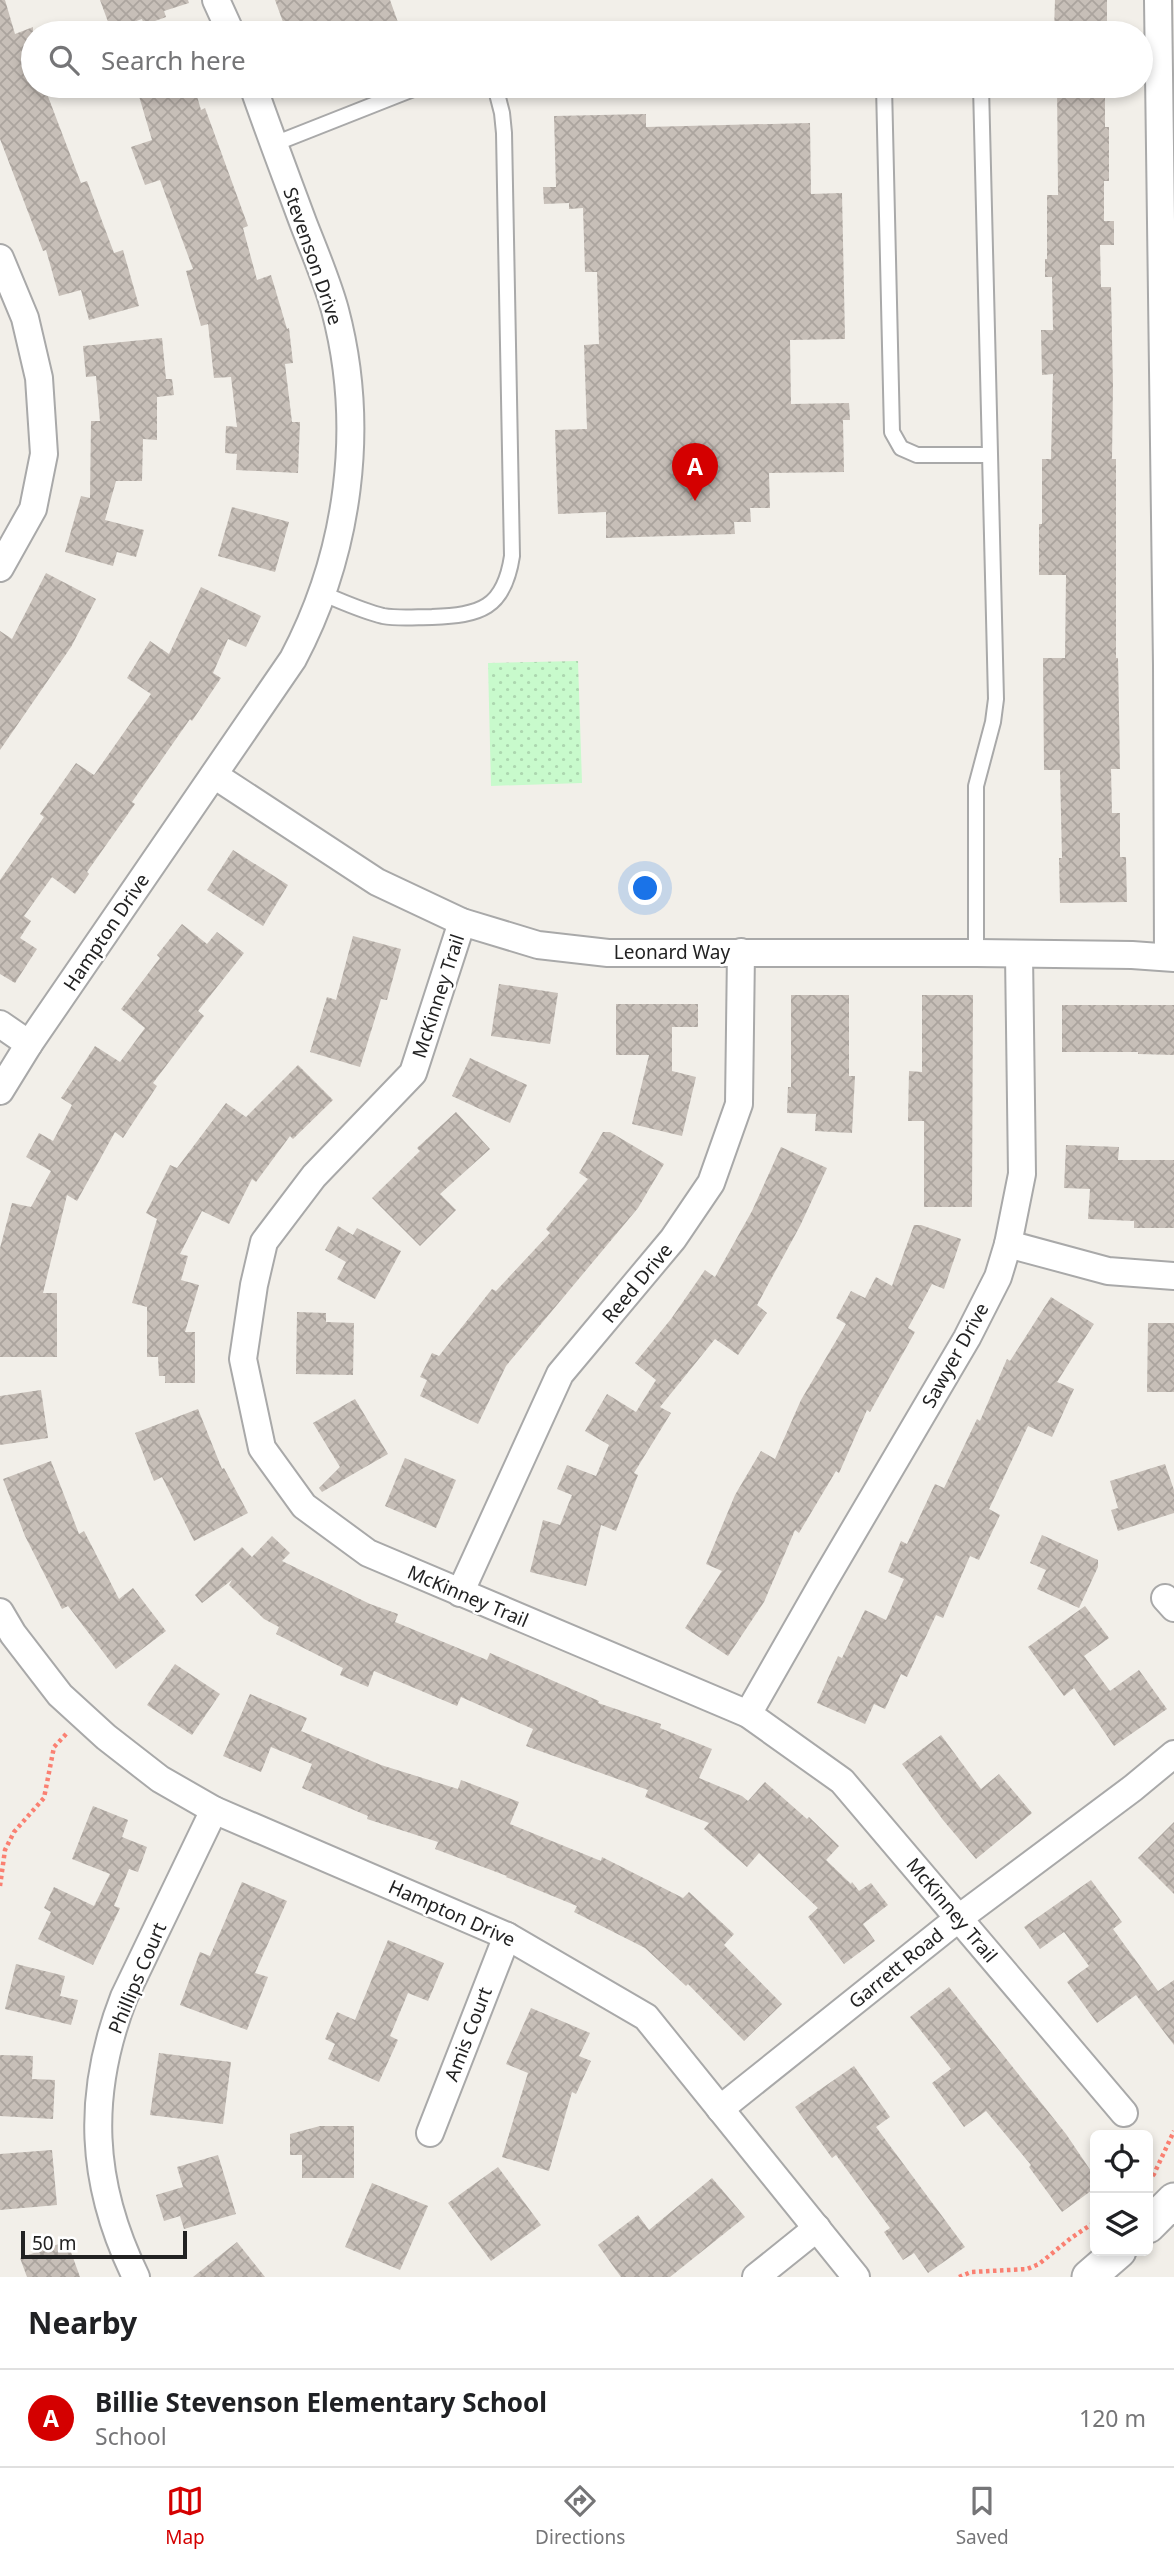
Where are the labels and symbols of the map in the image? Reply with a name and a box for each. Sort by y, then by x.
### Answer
street label: Stevenson Drive [277,184,349,328]
pin: A [672,443,718,501]
street label: Hampton Drive [57,868,155,996]
your location [628,871,662,905]
street label: McKinney Trail [406,931,470,1061]
street label: Leonard Way [614,939,730,965]
street label: Reed Drive [596,1238,678,1328]
street label: Sawyer Drive [915,1298,995,1412]
street label: McKinney Trail [404,1559,532,1633]
street label: McKinney Trail [901,1852,1003,1968]
street label: Hampton Drive [384,1873,520,1953]
street label: Phillips Court [102,1918,172,2038]
street label: Garrett Road [843,1922,949,2014]
street label: Amis Court [438,1983,498,2085]
scale bar [21,2228,187,2260]

